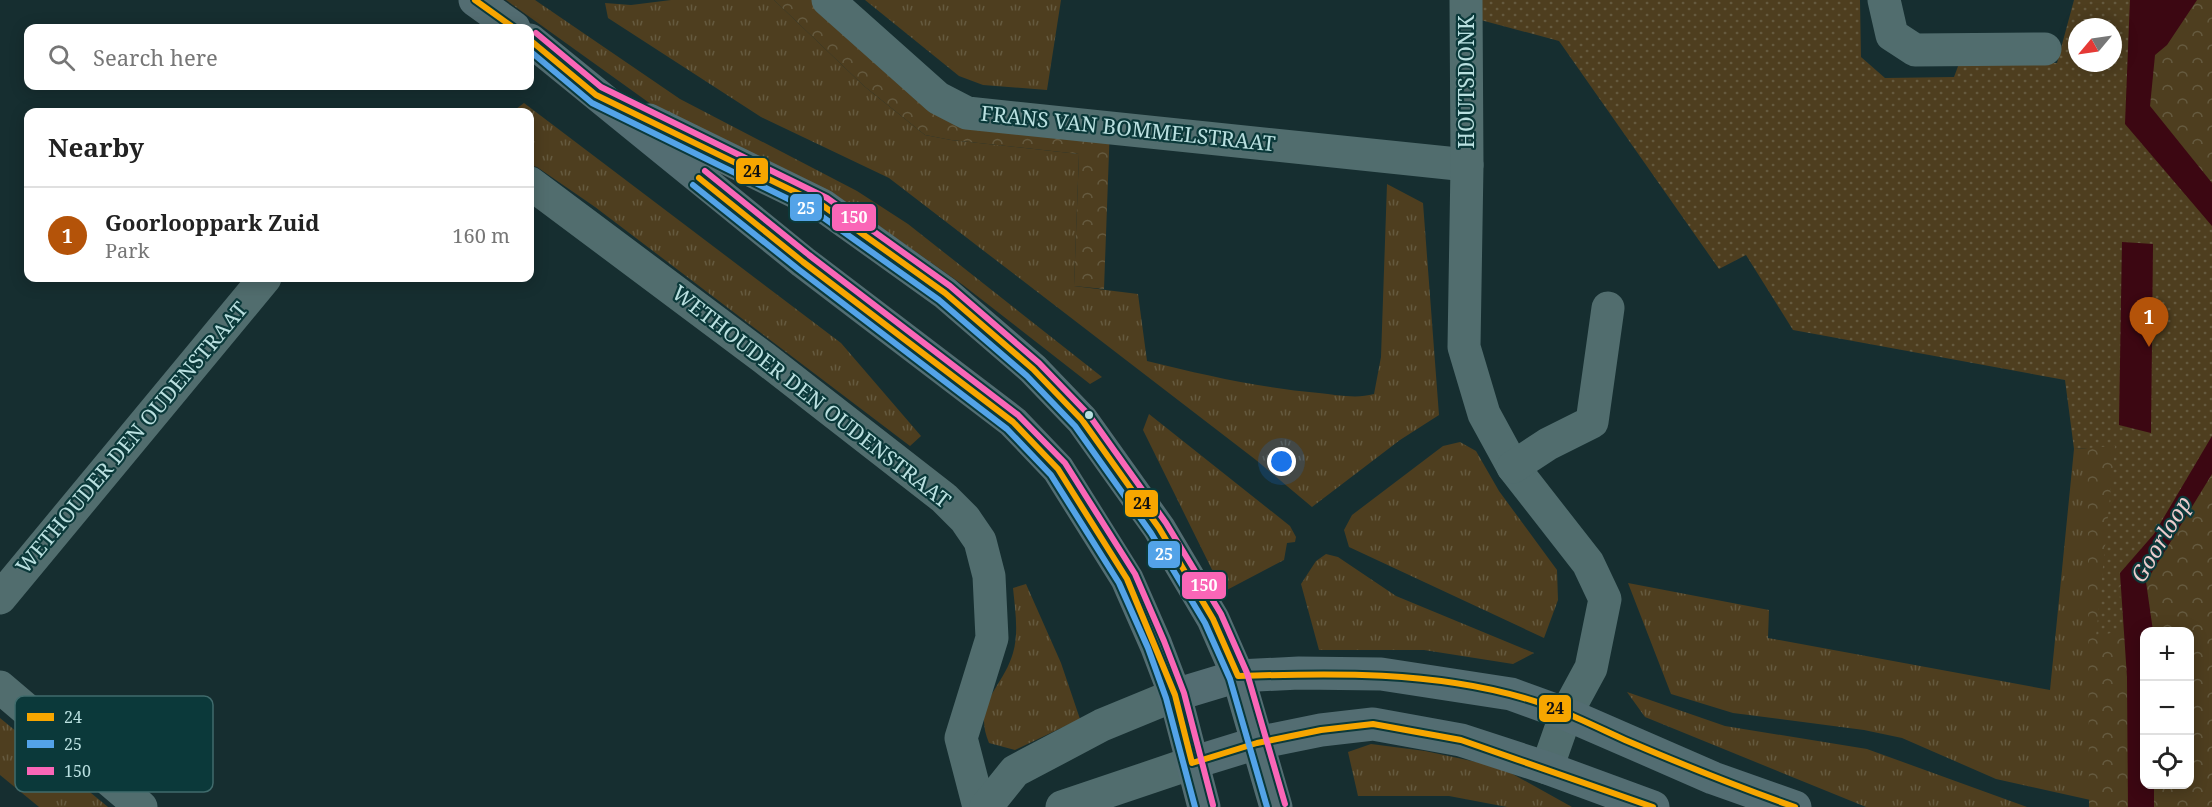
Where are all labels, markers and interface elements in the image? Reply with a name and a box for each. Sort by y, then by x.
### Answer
street label: HOUTSDONK [1452,15,1480,149]
north arrow [2068,18,2122,72]
search box [24,24,534,90]
icon: search [45,41,78,74]
text: Search here [93,42,218,72]
street label: FRANS VAN BOMMELSTRAAT [979,99,1277,157]
text: Nearby [48,129,144,165]
line badge: 24 [735,157,769,185]
text: 24 [743,160,761,182]
line badge: 25 [789,193,823,222]
text: 25 [797,197,815,219]
line badge: 150 [831,203,877,232]
text: 150 [840,206,868,228]
text: Goorlooppark Zuid [105,207,319,237]
text: 1 [62,222,73,249]
text: 160 m [452,222,510,249]
text: Park [105,237,149,264]
street label: WETHOUDER DEN OUDENSTRAAT [666,279,957,514]
street label: WETHOUDER DEN OUDENSTRAAT [9,296,253,579]
pin: 1 [2130,298,2168,347]
unlabelled marker [1083,409,1095,421]
your location [1267,447,1296,476]
line badge: 24 [1124,489,1159,518]
water label: Goorloop [2123,490,2198,587]
text: 24 [1133,492,1151,514]
line badge: 25 [1147,540,1181,569]
text: 25 [1155,543,1173,565]
line badge: 150 [1181,571,1227,600]
text: 150 [1190,574,1218,596]
map controls [2140,627,2194,789]
button: + [2140,627,2194,681]
button: − [2140,681,2194,735]
line badge: 24 [1538,694,1572,723]
legend [15,696,213,792]
text: 24 [1546,697,1564,719]
text: 24 [64,706,82,728]
text: 25 [64,733,82,755]
button: locate [2140,735,2194,789]
text: 150 [64,760,91,782]

